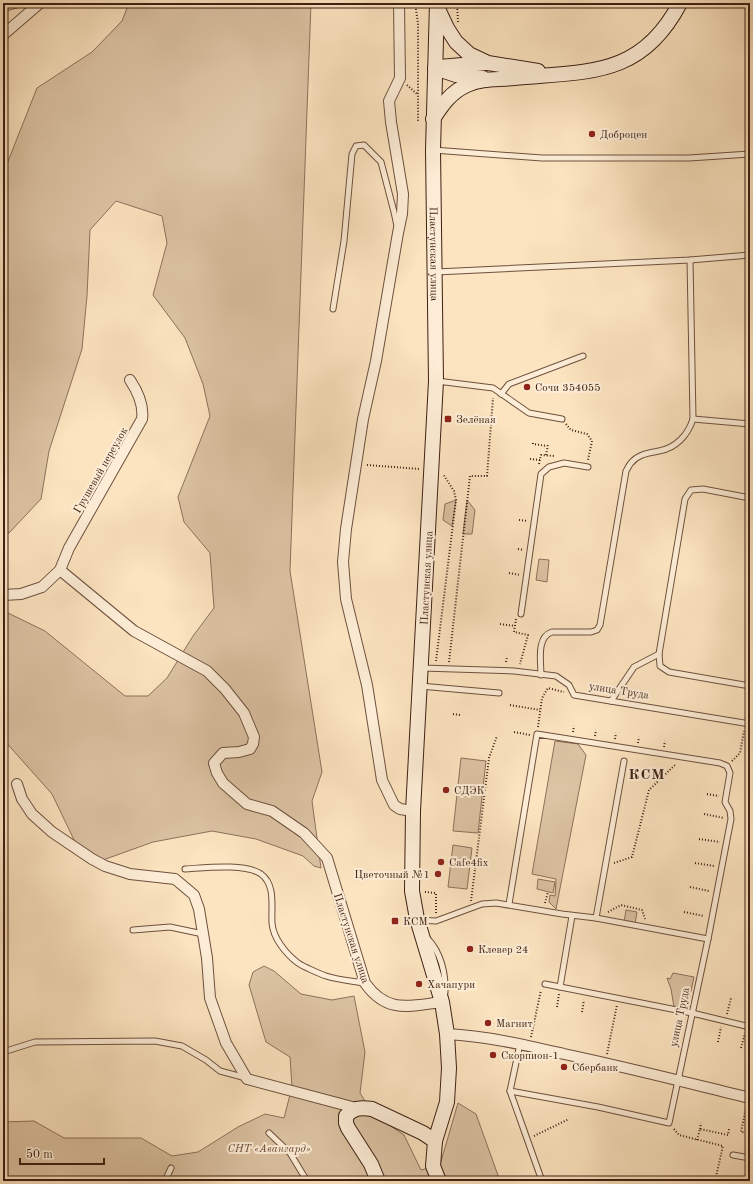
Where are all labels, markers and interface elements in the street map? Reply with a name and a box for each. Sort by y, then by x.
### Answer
marker: Доброцен [587,129,597,139]
place label: Доброцен [600,130,647,141]
street label: Пластунская улица [427,207,439,302]
marker: Сочи 354055 [522,382,532,392]
place label: Сочи 354055 [535,383,601,394]
marker: Зелёная [443,414,453,424]
place label: Зелёная [456,415,496,426]
street label: Грушевый переулок [72,426,131,515]
street label: Пластунская улица [420,530,435,625]
street label: улица Труда [588,681,650,702]
district label: КСМ [628,768,666,783]
marker: СДЭК [441,785,451,795]
place label: СДЭК [454,786,485,797]
marker: Cafe4fix [436,857,446,867]
place label: Cafe4fix [449,858,489,869]
marker: Цветочный №1 [433,869,443,879]
place label: Цветочный №1 [354,870,430,881]
street label: Пластунская улица [331,892,371,985]
marker: КСМ [390,916,400,926]
place label: КСМ [403,917,428,928]
marker: Клевер 24 [465,944,475,954]
place label: Клевер 24 [478,945,529,956]
marker: Хачапури [414,979,424,989]
place label: Хачапури [427,980,475,991]
street label: улица Труда [669,986,692,1048]
marker: Магнит [483,1018,493,1028]
place label: Магнит [496,1019,533,1030]
marker: Скорпион-1 [488,1050,498,1060]
place label: Скорпион-1 [501,1051,559,1062]
marker: Сбербанк [559,1062,569,1072]
place label: Сбербанк [572,1063,619,1074]
scale bar [20,1140,104,1166]
park label: СНТ «Авангард» [227,1144,311,1155]
text: 50 m [26,1148,53,1161]

